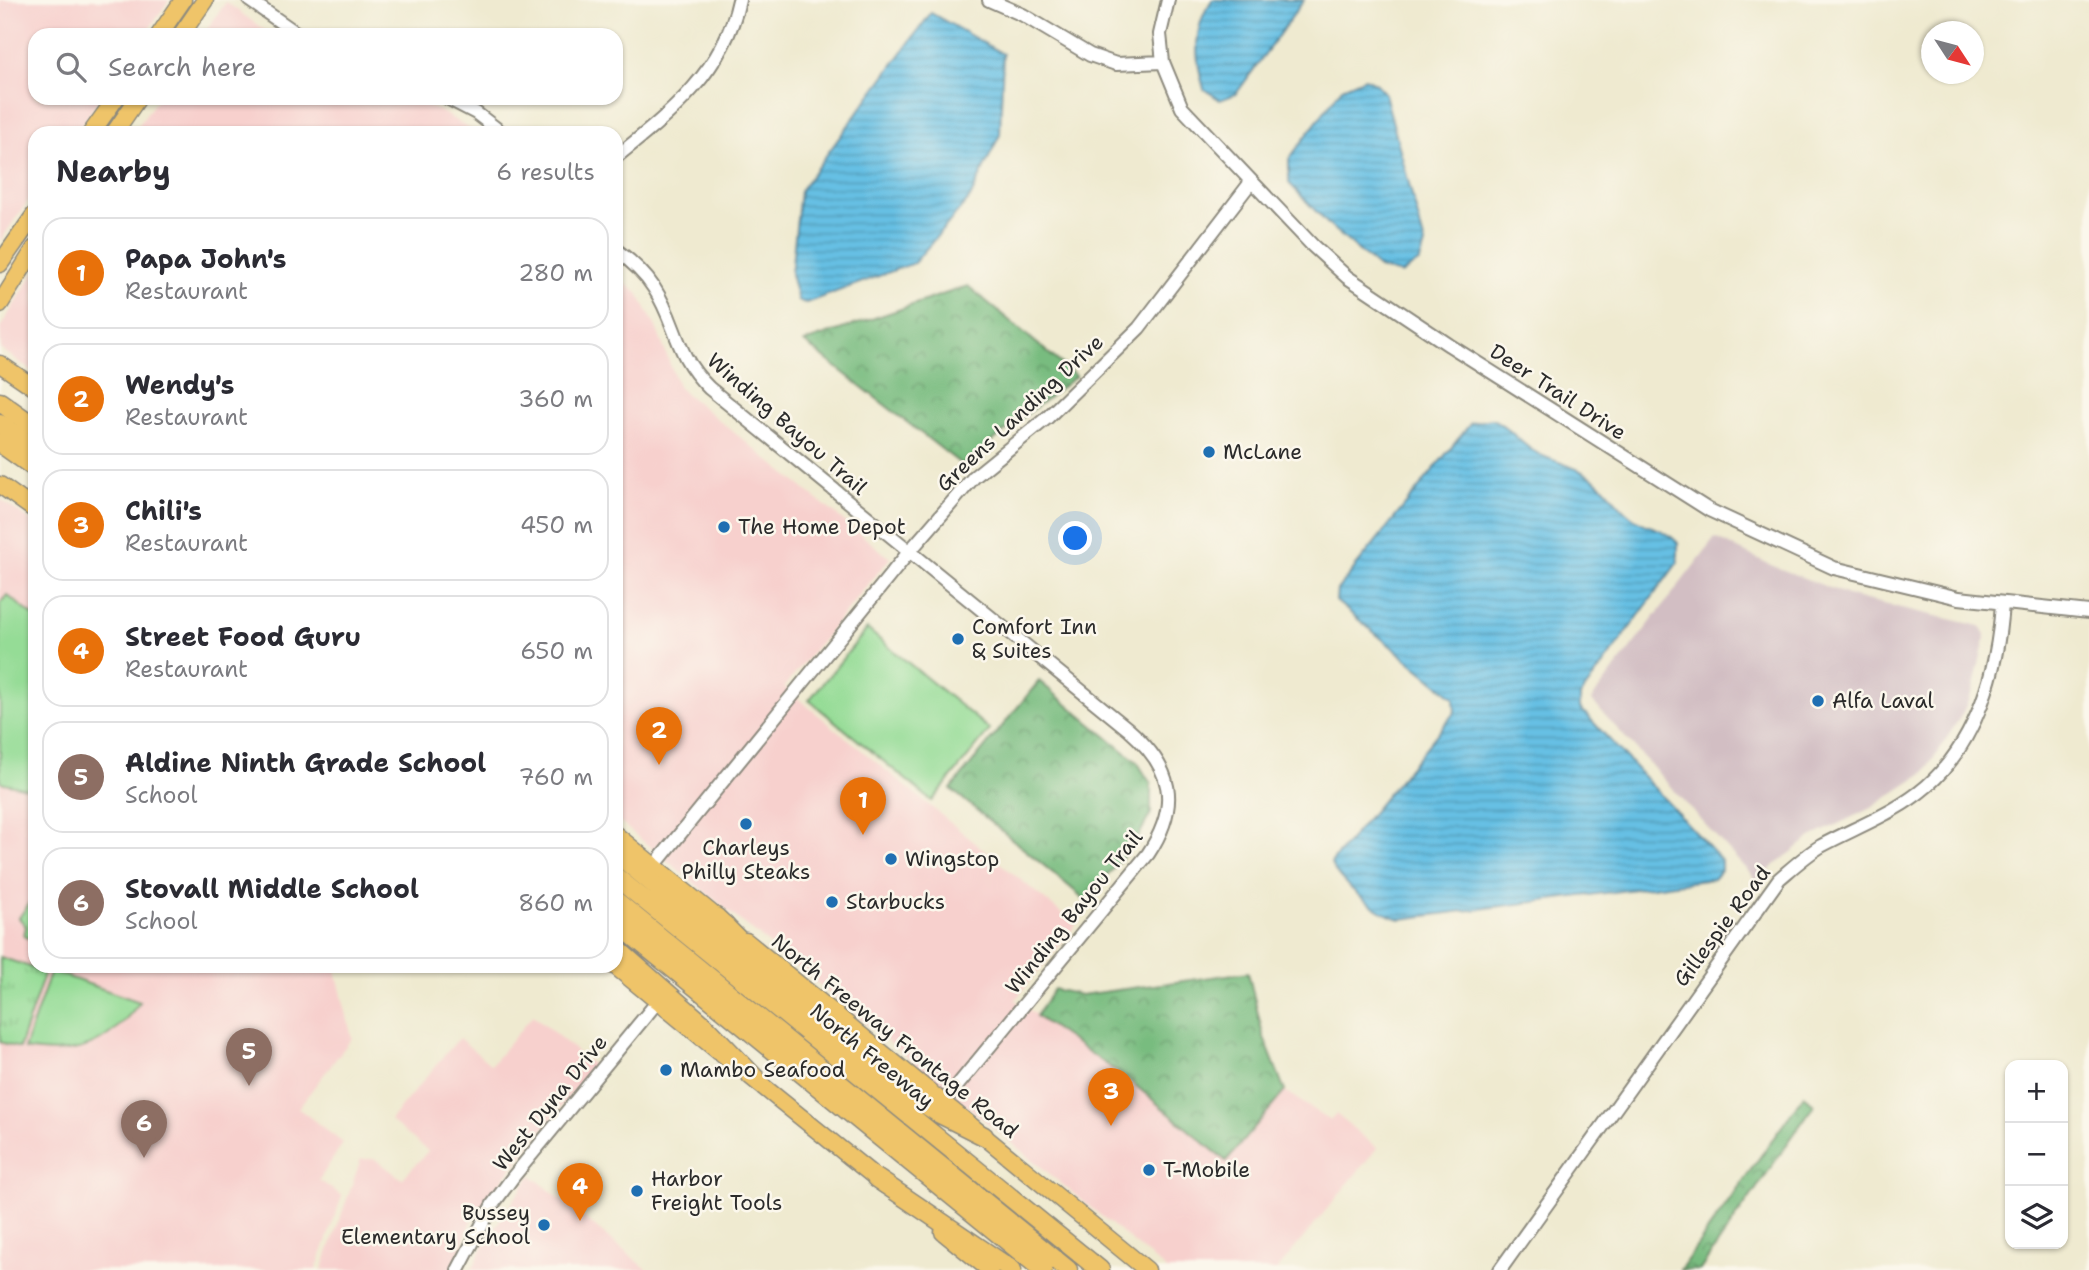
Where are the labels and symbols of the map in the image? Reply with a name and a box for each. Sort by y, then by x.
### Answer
north arrow [1921,21,1984,84]
street label: Greens Landing Drive [931,328,1109,498]
street label: Deer Trail Drive [1484,337,1632,447]
street label: Winding Bayou Trail [701,347,874,502]
place label: McLane [1223,438,1302,466]
marker: McLane [1201,444,1217,460]
place label: The Home Depot [738,513,906,541]
marker: The Home Depot [716,519,732,535]
your location [1058,521,1092,555]
place label: Comfort Inn & Suites [972,613,1097,665]
marker: Comfort Inn & Suites [950,631,966,647]
place label: Alfa Laval [1832,687,1935,715]
marker: Alfa Laval [1810,693,1826,709]
pin: 2 [636,707,682,765]
pin: 1 [840,777,886,835]
marker: Charleys Philly Steaks [738,816,754,832]
street label: Winding Bayou Trail [999,824,1149,1000]
place label: Charleys Philly Steaks [682,834,810,886]
place label: Wingstop [905,845,999,873]
marker: Wingstop [883,851,899,867]
street label: Gillespie Road [1667,860,1777,992]
place label: Starbucks [846,888,945,916]
marker: Starbucks [824,894,840,910]
street label: North Freeway Frontage Road [766,929,1024,1143]
street label: North Freeway [805,998,939,1114]
pin: 5 [226,1028,272,1086]
street label: West Dyna Drive [486,1029,614,1177]
place label: Mambo Seafood [680,1056,845,1084]
marker: Mambo Seafood [658,1062,674,1078]
pin: 3 [1088,1068,1134,1126]
pin: 6 [121,1100,167,1158]
place label: T-Mobile [1163,1156,1250,1184]
marker: T-Mobile [1141,1162,1157,1178]
pin: 4 [557,1163,603,1221]
place label: Harbor Freight Tools [651,1165,782,1217]
marker: Harbor Freight Tools [629,1183,645,1199]
place label: Bussey Elementary School [341,1199,531,1251]
marker: Bussey Elementary School [536,1217,552,1233]

